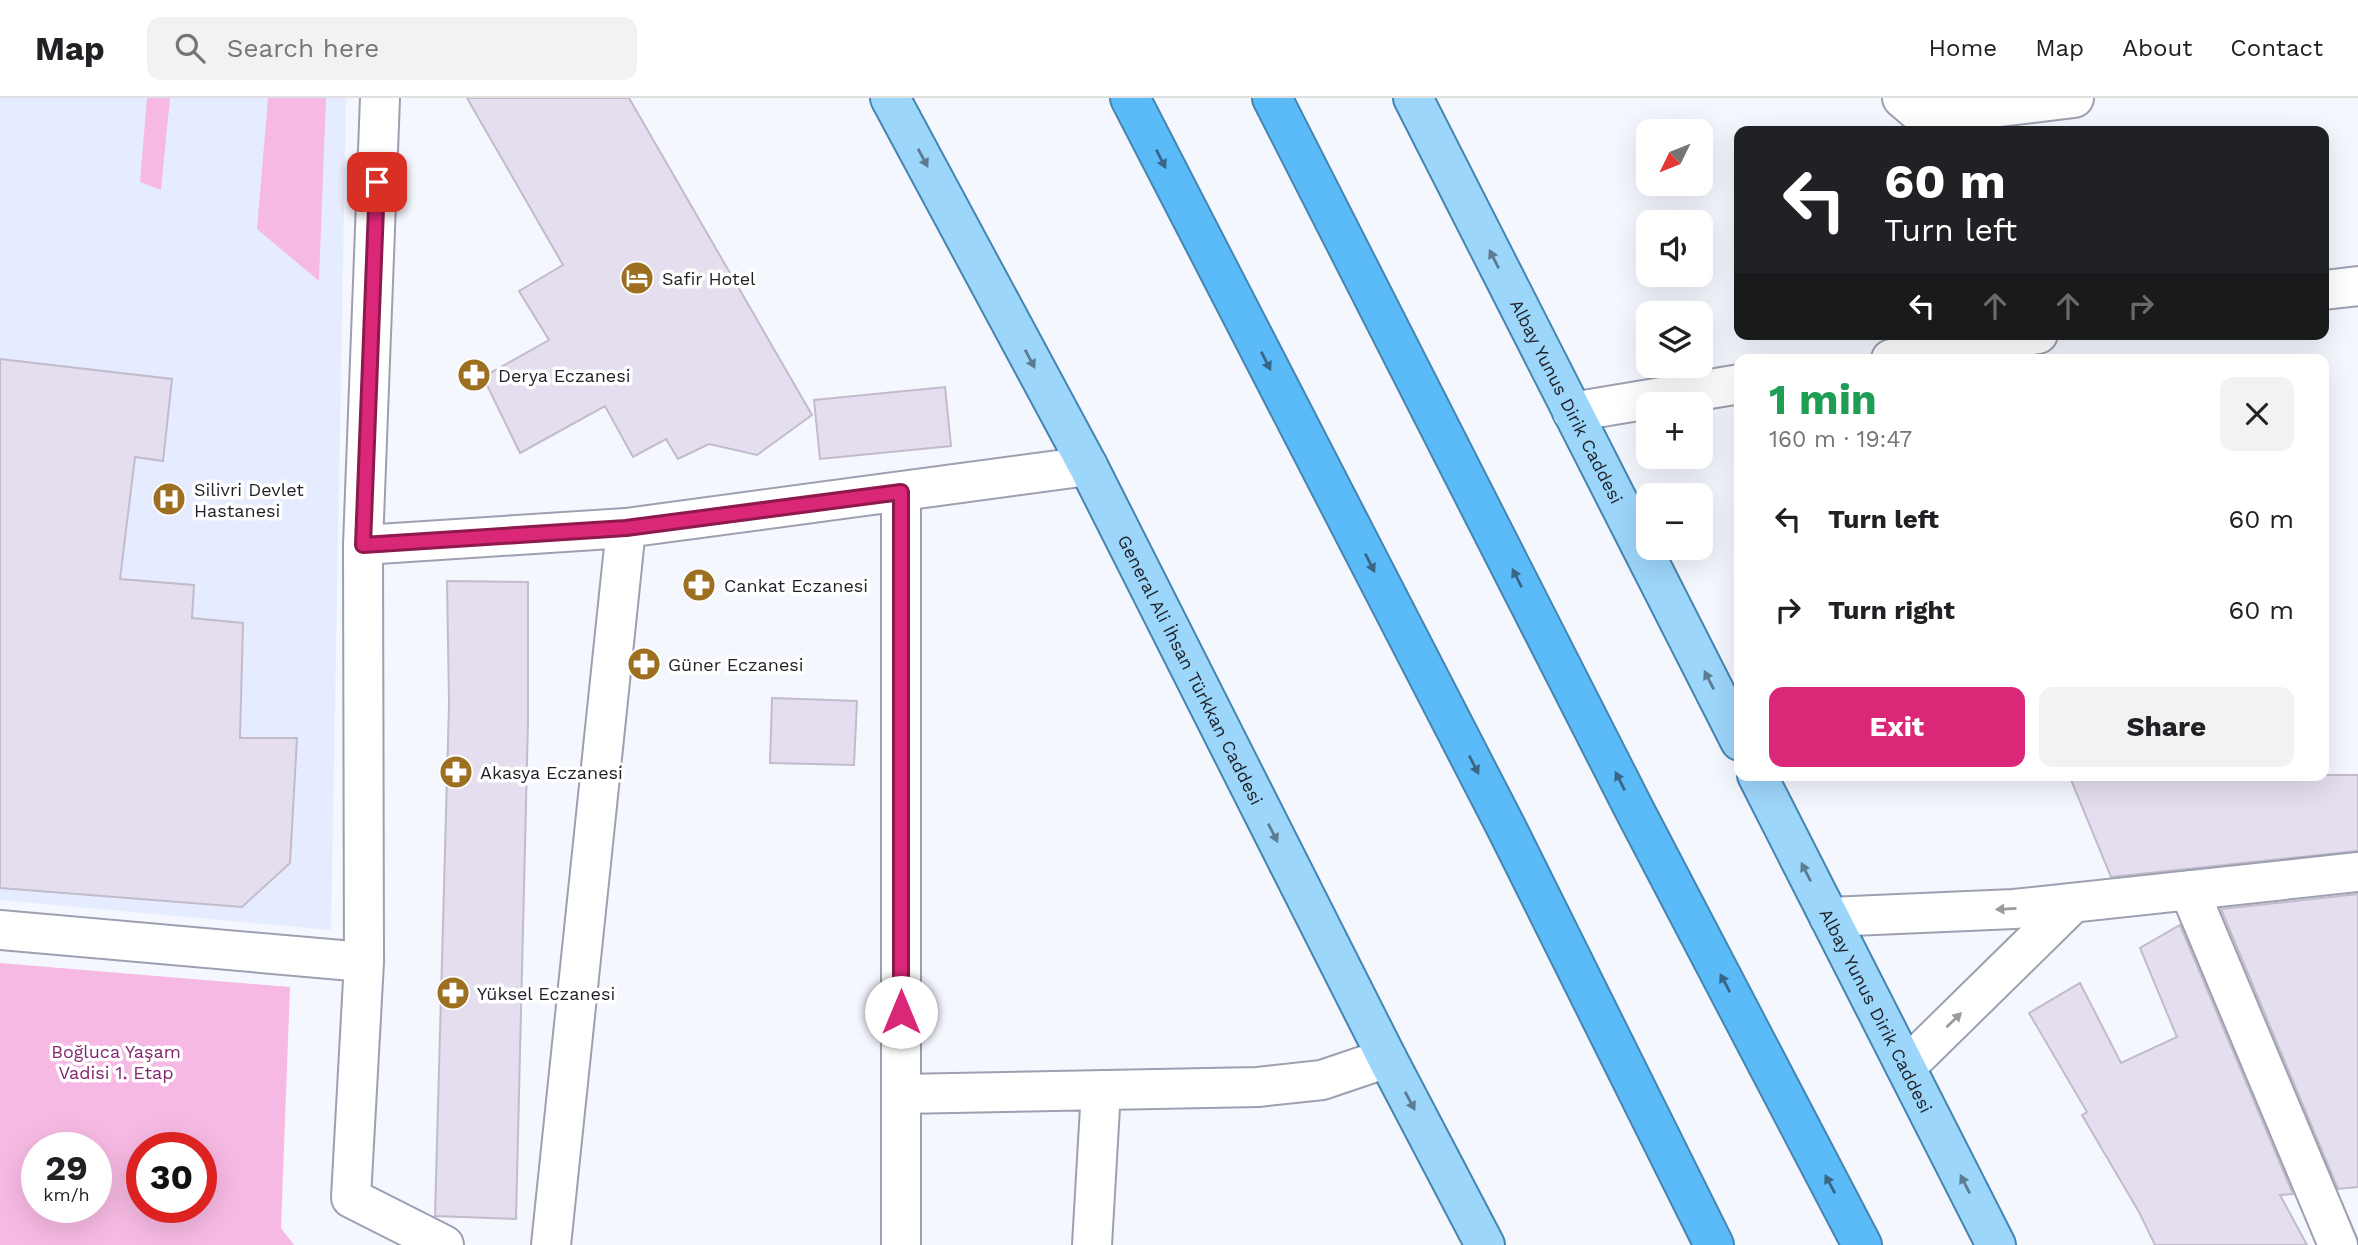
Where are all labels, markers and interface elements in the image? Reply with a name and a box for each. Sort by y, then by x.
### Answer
search box [147,17,637,80]
text: Map [35,29,105,68]
icon: search [171,29,209,67]
text: Search here [227,33,379,63]
text: Home [1929,34,1997,62]
text: Map [2035,34,2084,62]
text: About [2122,34,2192,62]
text: Contact [2230,34,2323,62]
north arrow [1636,119,1713,196]
map controls [1636,119,1713,560]
one-way arrow [917,148,928,168]
one-way arrow [1156,149,1167,169]
pin [347,152,407,212]
text: 60 m [1884,152,2006,210]
icon: left [1769,154,1860,245]
icon: arrive [358,163,396,201]
button: sound [1636,210,1713,287]
text: Turn left [1884,211,2017,249]
one-way arrow [1489,249,1500,269]
hotel icon: Safir Hotel [618,259,656,297]
place label: Safir Hotel [662,268,756,289]
icon: left [1903,287,1941,325]
icon: ahead [1976,287,2014,325]
icon: ahead [2049,287,2087,325]
icon: right [2122,287,2160,325]
street label: Albay Yunus Dirik Caddesi [1506,295,1628,507]
button: layers [1636,301,1713,378]
one-way arrow [1024,349,1036,369]
one-way arrow [1260,351,1271,371]
pharmacy icon: Derya Eczanesi [455,356,493,394]
place label: Derya Eczanesi [498,365,631,386]
text: 1 min [1769,375,1877,424]
button: close [2220,377,2294,451]
button: + [1636,392,1713,469]
text: 160 m · 19:47 [1769,426,1912,453]
place label: Silivri Devlet Hastanesi [194,479,304,521]
hospital icon: Silivri Devlet Hastanesi [150,480,188,518]
button: − [1636,483,1713,560]
icon: left [1769,500,1807,538]
text: Turn left [1828,504,1939,534]
text: 60 m [2228,504,2294,534]
street label: General Ali İhsan Türkkan Caddesi [1114,531,1268,808]
one-way arrow [1364,553,1376,573]
pharmacy icon: Cankat Eczanesi [680,566,718,604]
one-way arrow [1511,568,1522,588]
place label: Cankat Eczanesi [724,575,868,596]
icon: right [1769,591,1807,629]
text: Turn right [1828,595,1955,625]
text: 60 m [2228,595,2294,625]
pharmacy icon: Güner Eczanesi [625,645,663,683]
place label: Güner Eczanesi [668,654,804,675]
one-way arrow [1703,670,1714,690]
button: Exit [1769,687,2025,767]
button: Share [2039,687,2294,767]
pharmacy icon: Akasya Eczanesi [437,753,475,791]
one-way arrow [1469,755,1480,775]
place label: Akasya Eczanesi [480,762,623,783]
one-way arrow [1614,771,1625,791]
one-way arrow [1268,823,1279,843]
one-way arrow [1801,862,1812,882]
one-way arrow [1994,904,2016,915]
street label: Albay Yunus Dirik Caddesi [1816,905,1937,1116]
one-way arrow [1719,973,1731,993]
pharmacy icon: Yüksel Eczanesi [434,974,472,1012]
position arrow [864,975,938,1049]
place label: Yüksel Eczanesi [477,983,615,1004]
one-way arrow [1946,1011,1963,1028]
park label: Boğluca Yaşam Vadisi 1. Etap [51,1041,181,1083]
one-way arrow [1404,1091,1416,1111]
speed limit sign: 30 [126,1132,217,1223]
text: 29 [45,1147,88,1189]
one-way arrow [1960,1174,1971,1194]
one-way arrow [1824,1175,1836,1194]
text: km/h [43,1184,90,1205]

